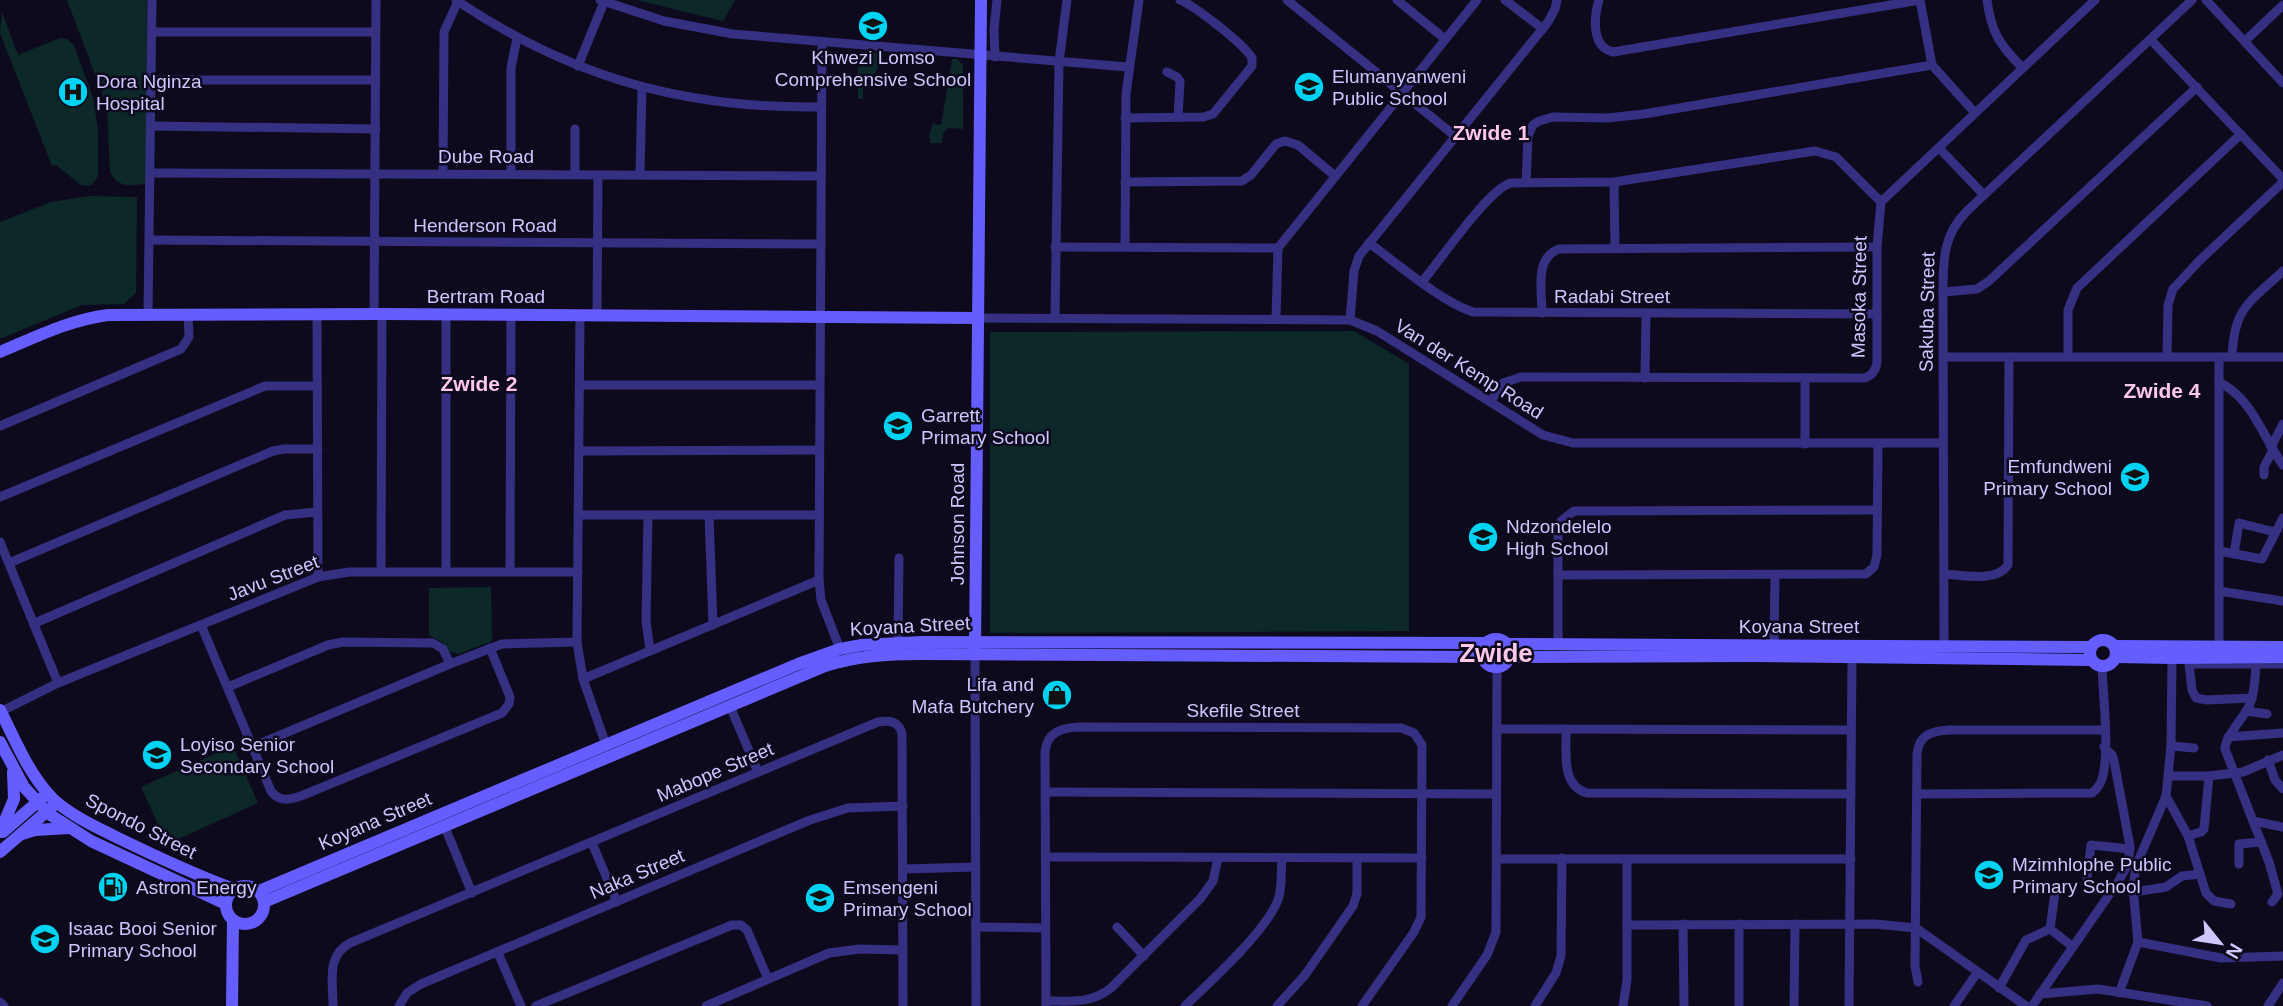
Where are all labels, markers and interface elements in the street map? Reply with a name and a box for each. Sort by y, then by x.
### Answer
school or university icon: Khwezi Lomso Comprehensive School [856,9,890,43]
place label: Khwezi Lomso Comprehensive School [775,47,971,90]
place label: Elumanyanweni Public School [1332,66,1466,109]
school or university icon: Elumanyanweni Public School [1292,70,1326,104]
place label: Dora Nginza Hospital [96,71,202,114]
hospital icon: Dora Nginza Hospital [56,75,90,109]
district label: Zwide 1 [1452,121,1530,144]
street label: Dube Road [438,146,534,167]
street label: Henderson Road [413,215,557,236]
street label: Masoka Street [1847,235,1871,358]
street label: Sakuba Street [1915,251,1939,372]
street label: Bertram Road [427,286,545,307]
street label: Radabi Street [1554,286,1671,307]
street label: Van der Kemp Road [1391,315,1547,423]
district label: Zwide 2 [440,372,518,395]
district label: Zwide 4 [2123,379,2201,402]
place label: Garrett Primary School [921,405,1050,448]
school or university icon: Garrett Primary School [881,409,915,443]
place label: Emfundweni Primary School [1983,456,2112,499]
school or university icon: Emfundweni Primary School [2118,460,2152,494]
street label: Johnson Road [947,463,968,585]
place label: Ndzondelelo High School [1506,516,1612,559]
school or university icon: Ndzondelelo High School [1466,520,1500,554]
street label: Javu Street [224,551,322,605]
street label: Koyana Street [849,612,971,640]
street label: Koyana Street [1739,616,1860,637]
district label: Zwide [1459,638,1533,668]
place label: Lifa and Mafa Butchery [912,674,1034,717]
shop icon: Lifa and Mafa Butchery [1040,678,1074,712]
street label: Skefile Street [1187,700,1300,721]
place label: Loyiso Senior Secondary School [180,734,334,777]
school or university icon: Loyiso Senior Secondary School [140,738,174,772]
street label: Mabope Street [654,738,777,806]
street label: Koyana Street [315,788,435,854]
street label: Spondo Street [82,789,201,863]
street label: Naka Street [587,844,688,903]
place label: Mzimhlophe Public Primary School [2012,854,2171,897]
school or university icon: Mzimhlophe Public Primary School [1972,858,2006,892]
fuel station icon: Astron Energy [96,870,130,904]
place label: Astron Energy [136,877,257,898]
place label: Emsengeni Primary School [843,877,972,920]
school or university icon: Emsengeni Primary School [803,881,837,915]
north arrow [2185,908,2255,978]
place label: Isaac Booi Senior Primary School [68,918,218,961]
school or university icon: Isaac Booi Senior Primary School [28,922,62,956]
text: N [2222,940,2247,962]

